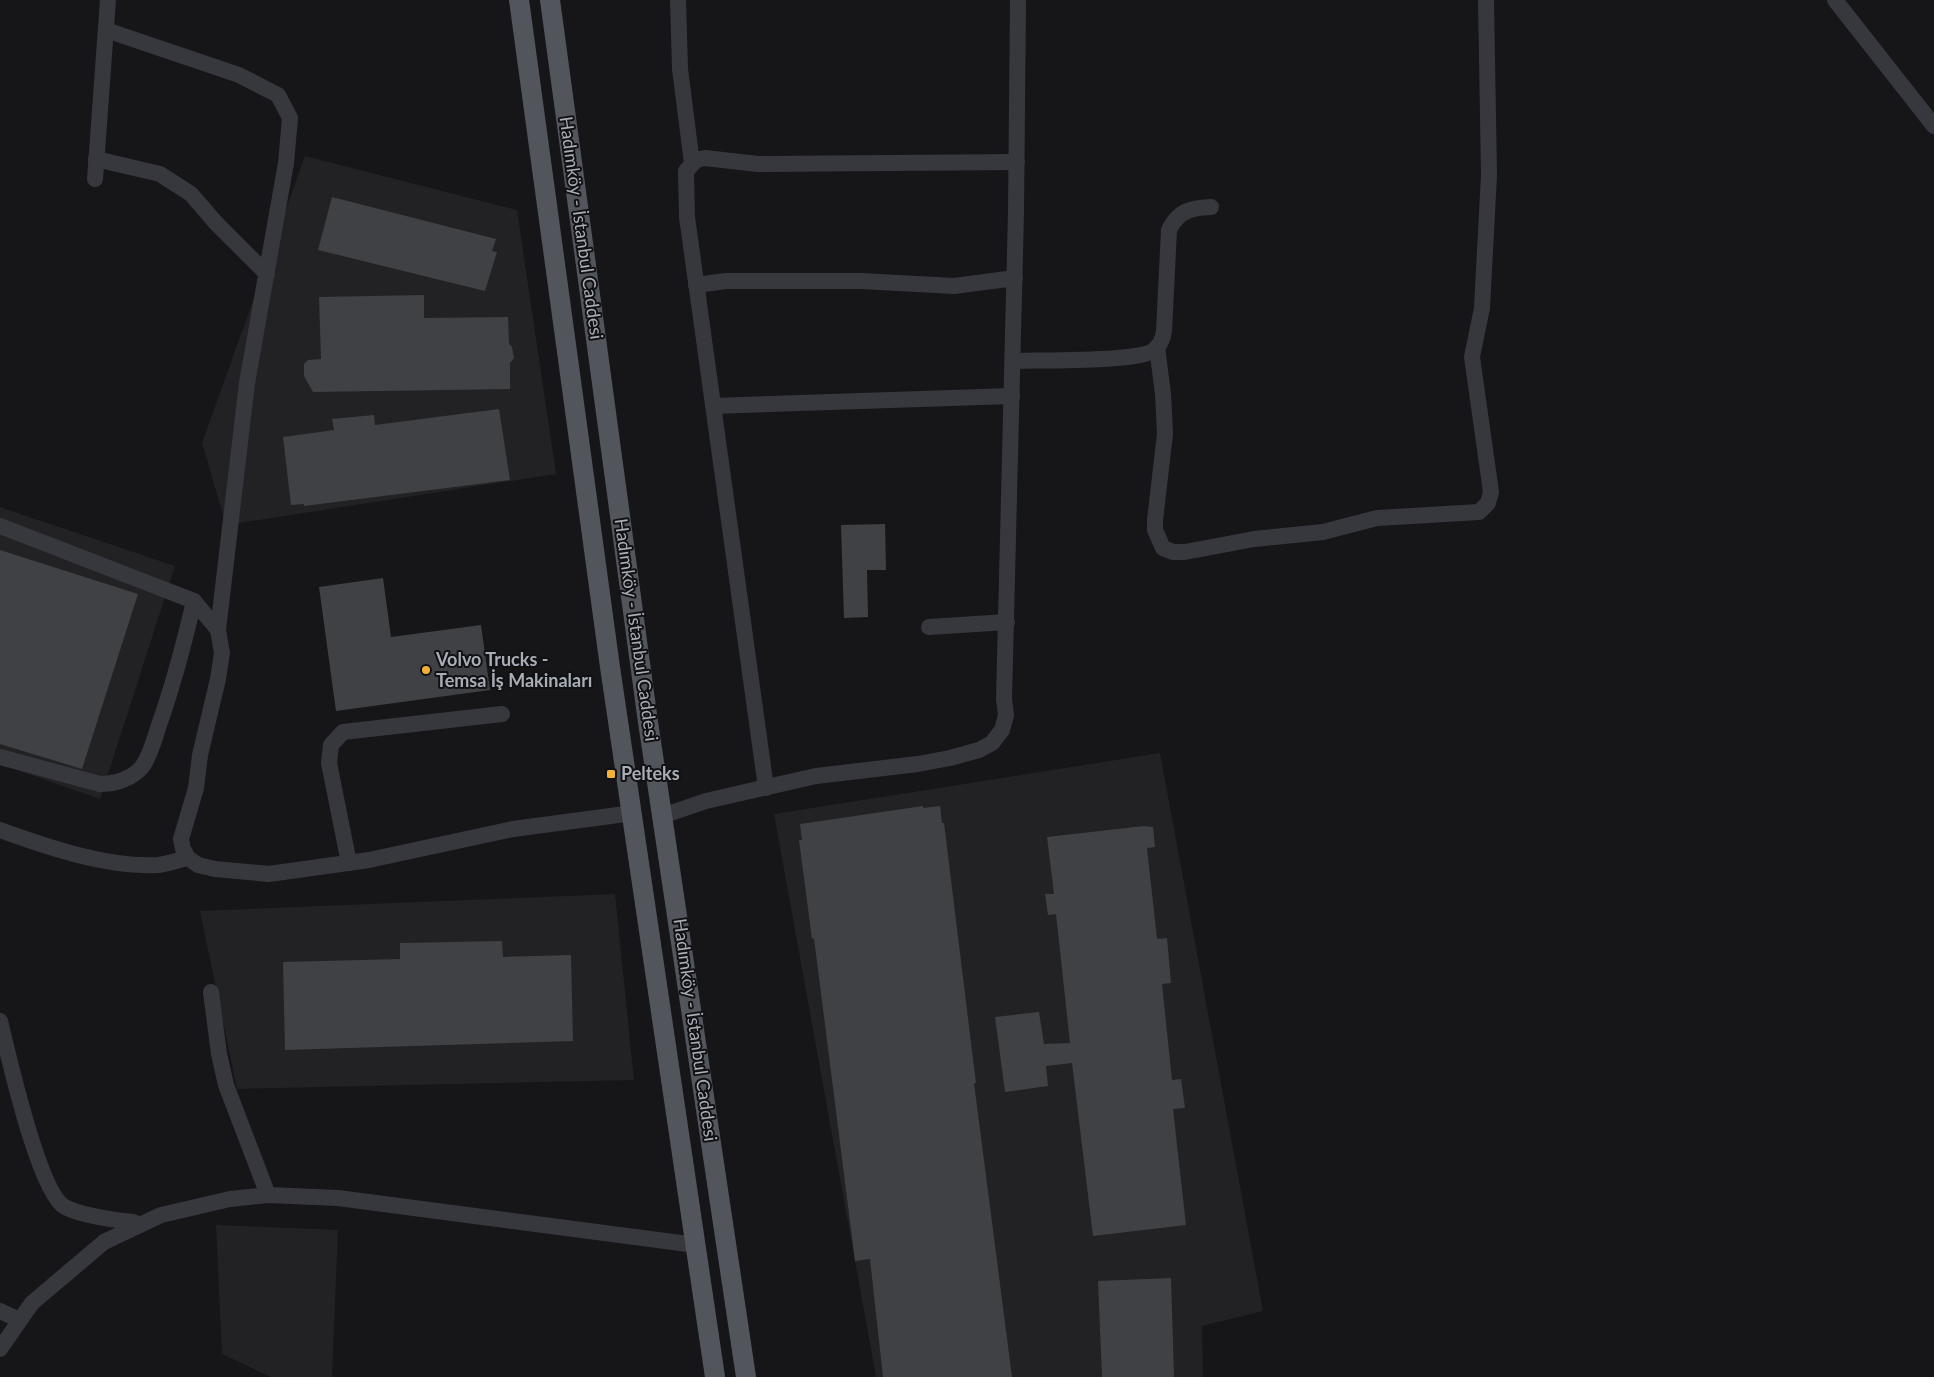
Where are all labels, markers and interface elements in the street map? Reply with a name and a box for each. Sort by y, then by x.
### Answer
street label: Hadımköy - İstanbul Caddesi [555,115,609,341]
street label: Hadımköy - İstanbul Caddesi [610,517,664,743]
place label: Volvo Trucks - Temsa İş Makinaları [435,648,592,691]
marker: Volvo Trucks - Temsa İş Makinaları [420,664,432,676]
place label: Pelteks [621,762,680,784]
marker: Pelteks [605,768,617,780]
street label: Hadımköy - İstanbul Caddesi [669,917,723,1143]

